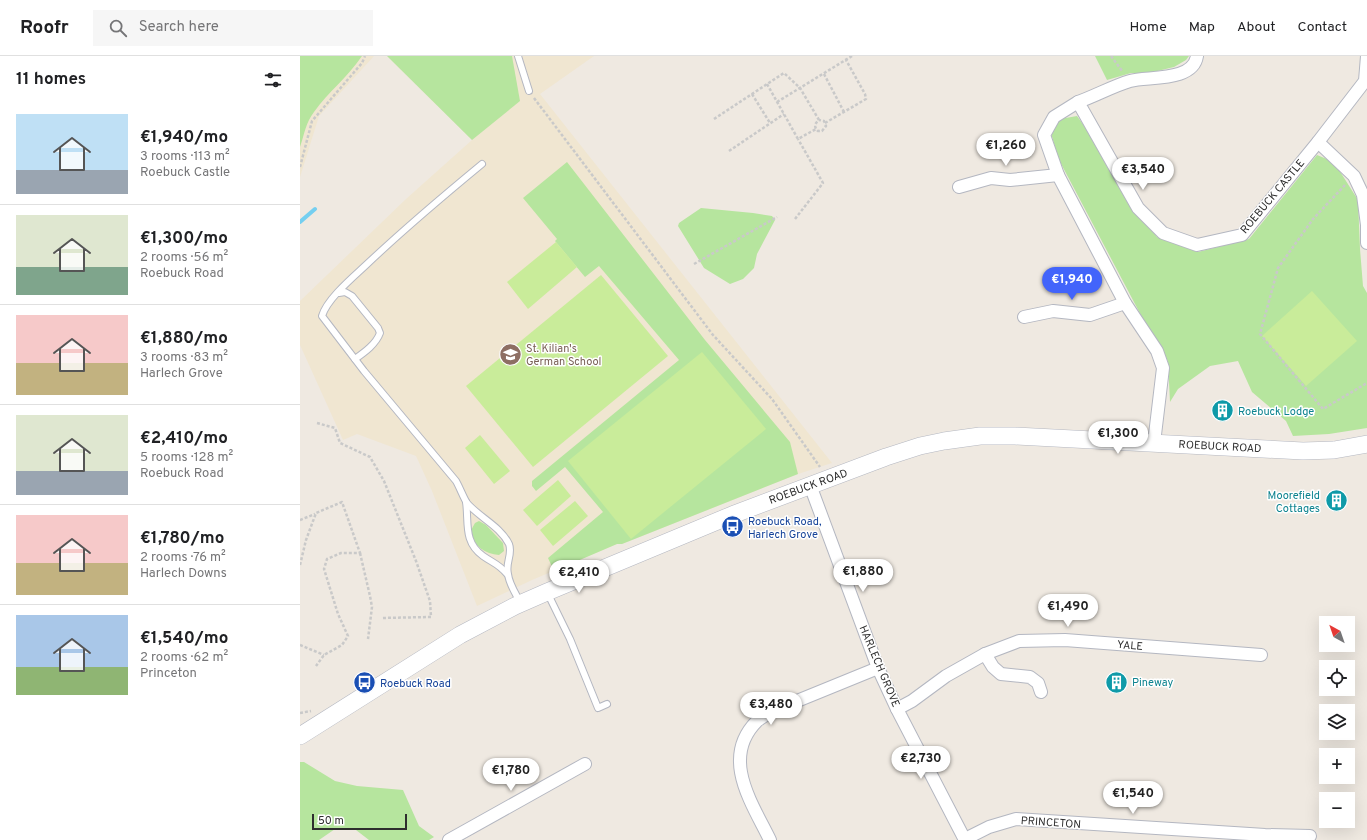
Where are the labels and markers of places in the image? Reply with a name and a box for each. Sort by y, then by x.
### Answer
pin: €1,260 [973,133,1039,167]
pin: €3,540 [1110,157,1176,191]
pin: €1,940 [1039,267,1105,301]
school or university icon: St. Kilian's German School [498,341,524,367]
place label: St. Kilian's German School [526,342,601,369]
building icon: Roebuck Lodge [1210,398,1236,424]
place label: Roebuck Lodge [1238,405,1314,419]
pin: €1,300 [1085,421,1151,455]
building icon: Moorefield Cottages [1323,488,1349,514]
place label: Moorefield Cottages [1268,489,1320,516]
bus stop icon: Roebuck Road, Harlech Grove [720,514,746,540]
place label: Roebuck Road, Harlech Grove [748,515,822,542]
pin: €1,880 [830,559,896,593]
pin: €2,410 [546,560,612,594]
pin: €1,490 [1035,594,1101,628]
building icon: Pineway [1103,669,1129,695]
bus stop icon: Roebuck Road [352,670,378,696]
place label: Pineway [1132,676,1173,690]
place label: Roebuck Road [380,677,451,691]
pin: €3,480 [738,692,804,726]
pin: €2,730 [888,746,954,780]
pin: €1,780 [478,758,544,792]
pin: €1,540 [1100,781,1166,815]

